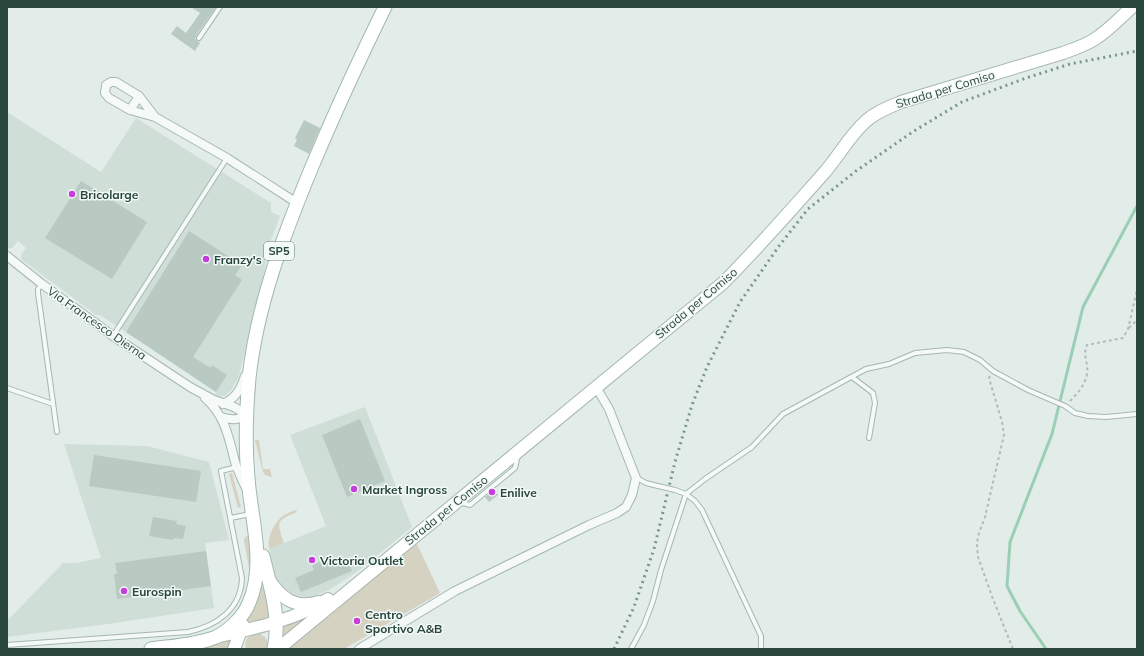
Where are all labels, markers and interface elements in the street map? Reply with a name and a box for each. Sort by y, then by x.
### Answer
street label: Strada per Comiso [894,67,996,111]
place label: Bricolarge [80,187,139,202]
marker: Bricolarge [67,189,77,199]
road number: SP5 [264,242,294,260]
place label: Franzy's [214,252,262,267]
marker: Franzy's [201,254,211,264]
street label: Strada per Comiso [652,264,740,342]
street label: Via Francesco Dierna [44,283,150,363]
street label: Strada per Comiso [401,472,491,548]
place label: Market Ingross [362,482,447,497]
marker: Market Ingross [349,484,359,494]
place label: Enilive [500,485,537,500]
marker: Enilive [487,487,497,497]
place label: Victoria Outlet [319,553,404,568]
marker: Victoria Outlet [307,555,317,565]
place label: Eurospin [132,584,182,599]
marker: Eurospin [119,586,129,596]
place label: Centro Sportivo A&B [365,607,442,636]
marker: Centro Sportivo A&B [352,616,362,626]

